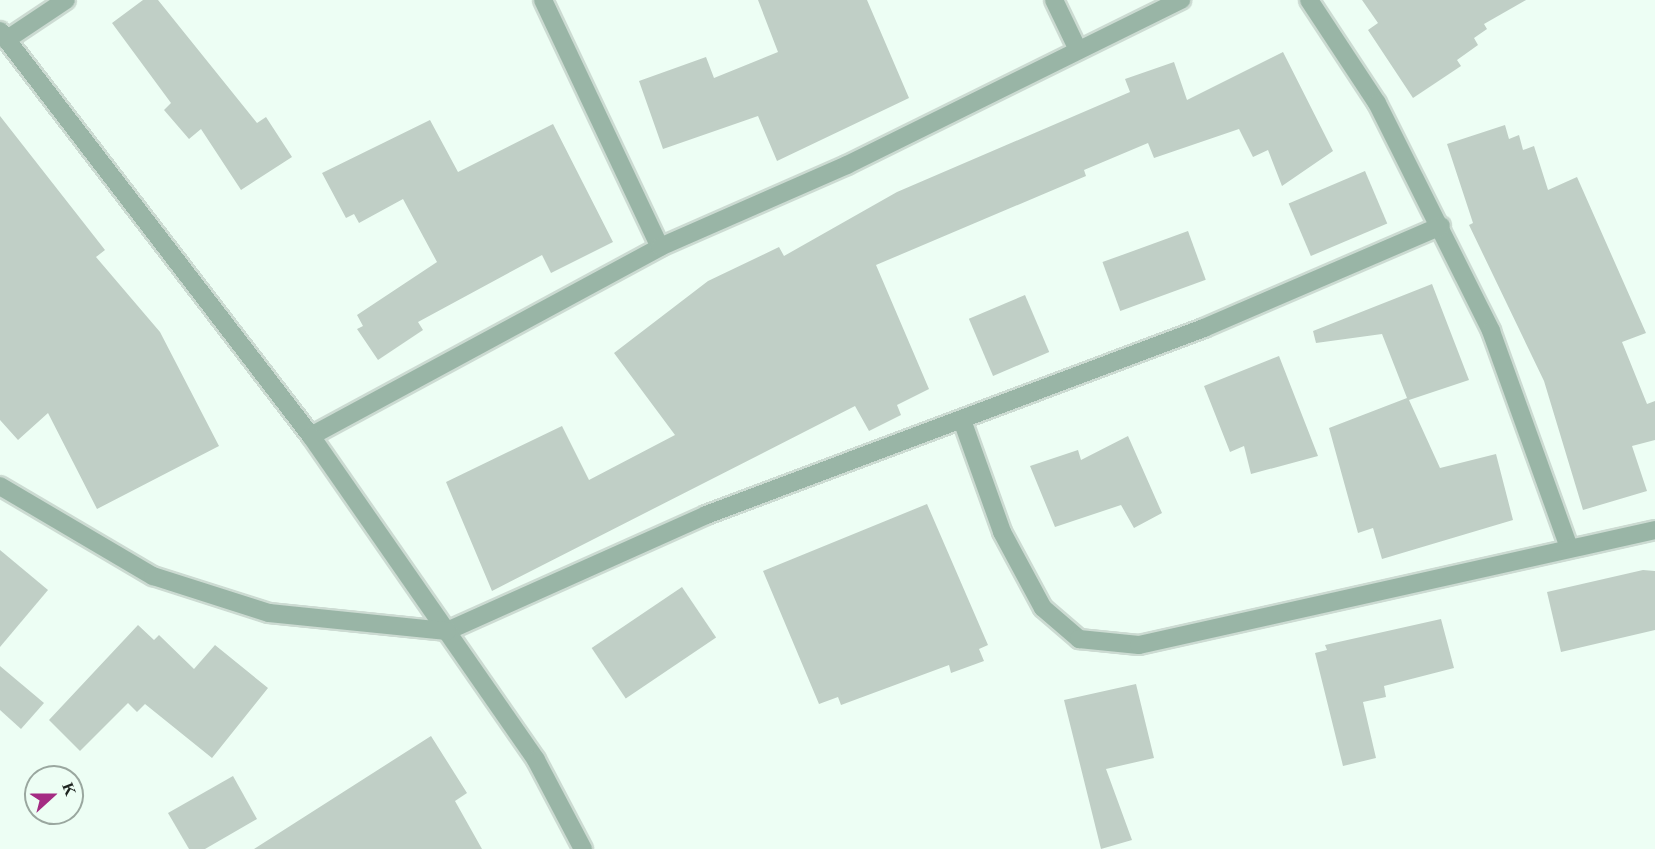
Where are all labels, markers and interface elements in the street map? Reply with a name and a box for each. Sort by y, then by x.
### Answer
north arrow [24,765,84,825]
text: K [59,780,80,798]

